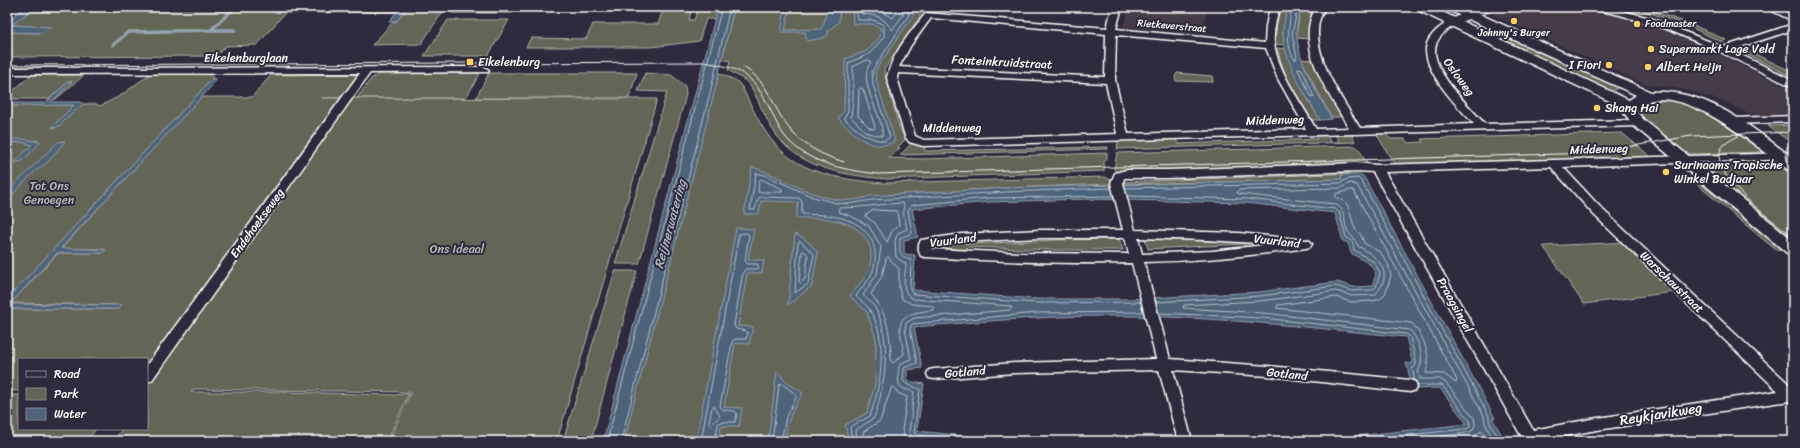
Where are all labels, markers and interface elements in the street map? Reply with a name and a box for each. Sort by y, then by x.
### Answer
street label: Rietkeverstraat [1137,14,1208,38]
place label: Foodmaster [1645,15,1697,33]
marker: Johnny's Burger [1509,16,1519,26]
marker: Foodmaster [1632,19,1642,29]
place label: Johnny's Burger [1477,24,1551,42]
place label: Supermarkt Lage Veld [1659,38,1775,60]
marker: Supermarkt Lage Veld [1646,44,1656,54]
street label: Eikelenburglaan [204,47,289,69]
street label: Fonteinkruidstraat [951,48,1053,76]
place label: Eikelenburg [478,51,540,73]
street label: Osloweg [1437,53,1481,101]
place label: I Fiori [1568,54,1602,76]
place label: Albert Heijn [1655,56,1722,78]
marker: Eikelenburg [465,57,475,67]
marker: I Fiori [1604,60,1614,70]
marker: Albert Heijn [1643,62,1653,72]
place label: Shang Hai [1605,97,1659,119]
marker: Shang Hai [1592,103,1602,113]
street label: Middenweg [1245,108,1305,132]
street label: Middenweg [923,117,981,139]
street label: Middenweg [1569,137,1629,161]
place label: Surinaams Tropische Winkel Badjaar [1674,154,1783,190]
marker: Surinaams Tropische Winkel Badjaar [1661,167,1671,177]
park label: Tot Ons Genoegen [24,175,75,211]
water label: Reijnerwatering [647,176,693,271]
street label: Endehoekseweg [224,183,290,263]
street label: Vuurland [929,226,979,254]
street label: Vuurland [1253,227,1303,255]
park label: Ons Ideaal [430,238,485,260]
street label: Warschaustraat [1634,245,1710,319]
street label: Praagsingel [1431,273,1480,337]
legend [18,358,148,430]
street label: Gotland [944,359,988,385]
street label: Gotland [1265,361,1310,387]
text: Road [54,363,81,385]
text: Park [54,383,79,405]
street label: Reykjavikweg [1618,395,1704,433]
text: Water [54,403,87,425]

